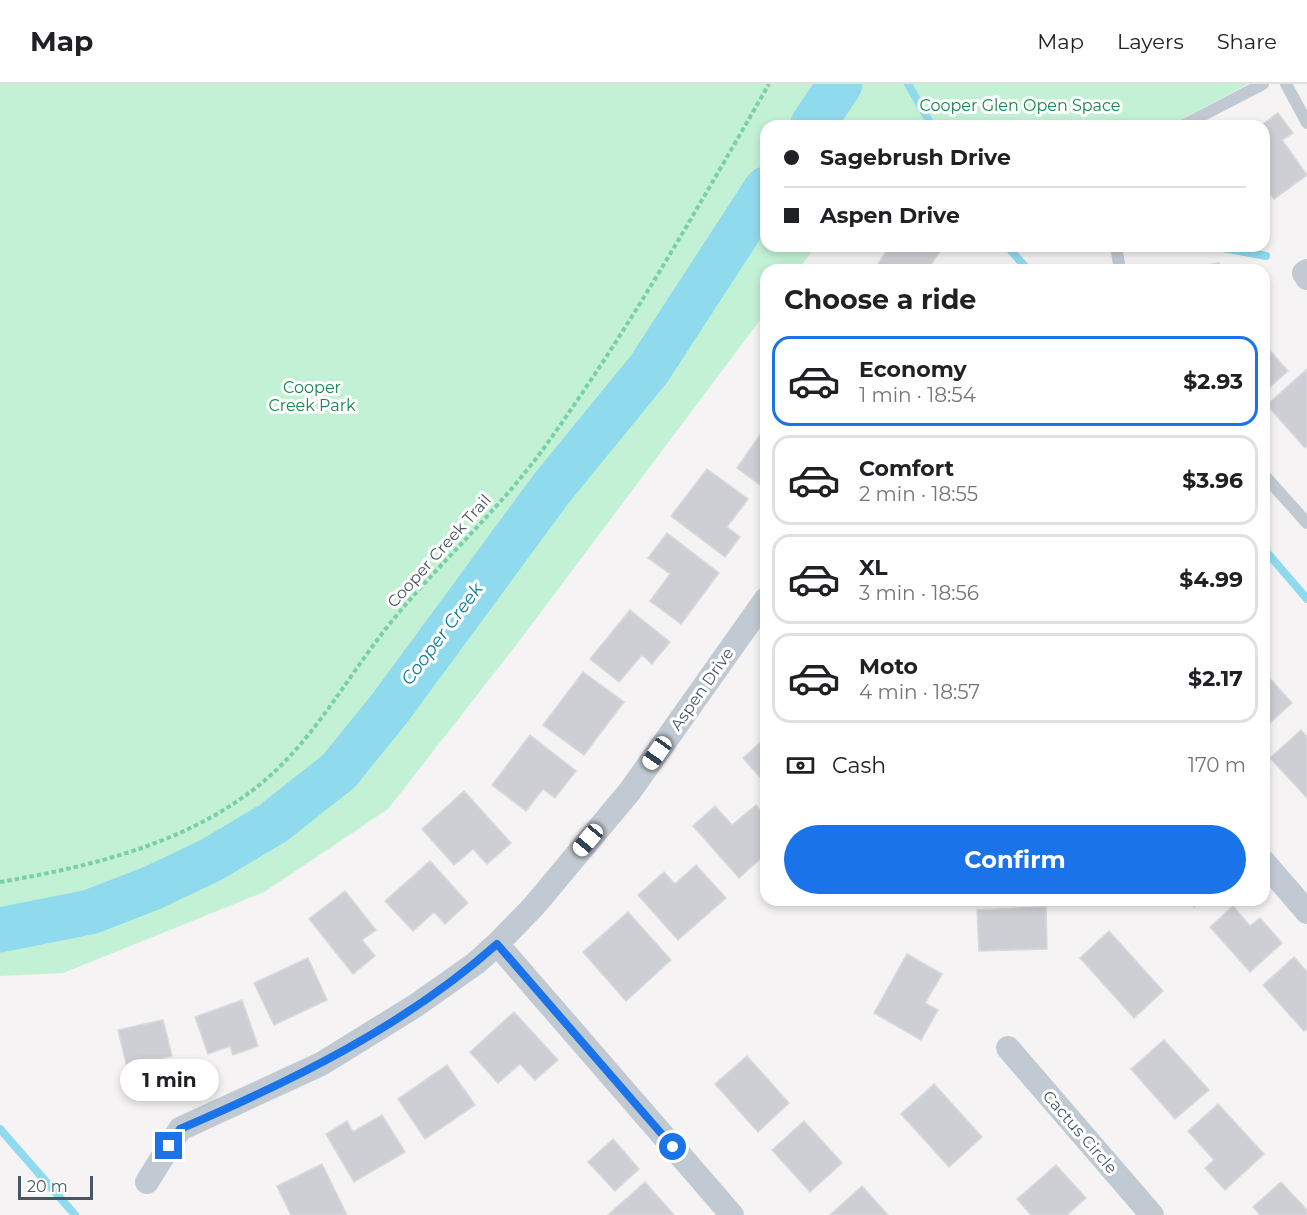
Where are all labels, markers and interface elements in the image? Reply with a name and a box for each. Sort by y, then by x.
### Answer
text: Map [30,24,93,58]
text: Map [1037,29,1084,54]
text: Layers [1117,29,1184,54]
text: Share [1217,29,1277,54]
park label: Cooper Glen Open Space [919,96,1121,115]
text: Sagebrush Drive [820,144,1011,171]
text: Aspen Drive [820,202,960,229]
text: Choose a ride [784,283,976,316]
icon: car [787,354,841,408]
text: Economy [859,356,967,383]
text: $2.93 [1183,368,1243,395]
park label: Cooper Creek Park [268,378,356,415]
text: 1 min · 18:54 [859,383,976,407]
icon: car [787,453,841,507]
text: Comfort [859,455,954,482]
text: $3.96 [1182,467,1243,494]
text: 2 min · 18:55 [859,482,978,506]
street label: Cooper Creek Trail [383,491,495,611]
icon: car [787,552,841,606]
text: XL [859,554,888,581]
text: $4.99 [1179,566,1243,593]
water label: Cooper Creek [396,577,488,690]
text: 3 min · 18:56 [859,581,979,605]
street label: Aspen Drive [667,644,737,734]
icon: car [787,651,841,705]
text: Moto [859,653,918,680]
text: $2.17 [1188,665,1243,692]
text: 4 min · 18:57 [859,680,980,704]
car [639,733,675,773]
icon: cash [784,749,817,782]
text: Cash [832,752,886,779]
text: 170 m [1188,753,1246,777]
car [570,820,606,860]
button: Confirm [784,825,1246,894]
callout: 1 min [120,1059,219,1101]
text: 1 min [142,1068,197,1092]
street label: Cactus Circle [1039,1087,1121,1177]
route end [155,1132,182,1159]
route start [659,1133,686,1160]
scale bar [18,1173,93,1200]
text: 20 m [27,1177,68,1196]

